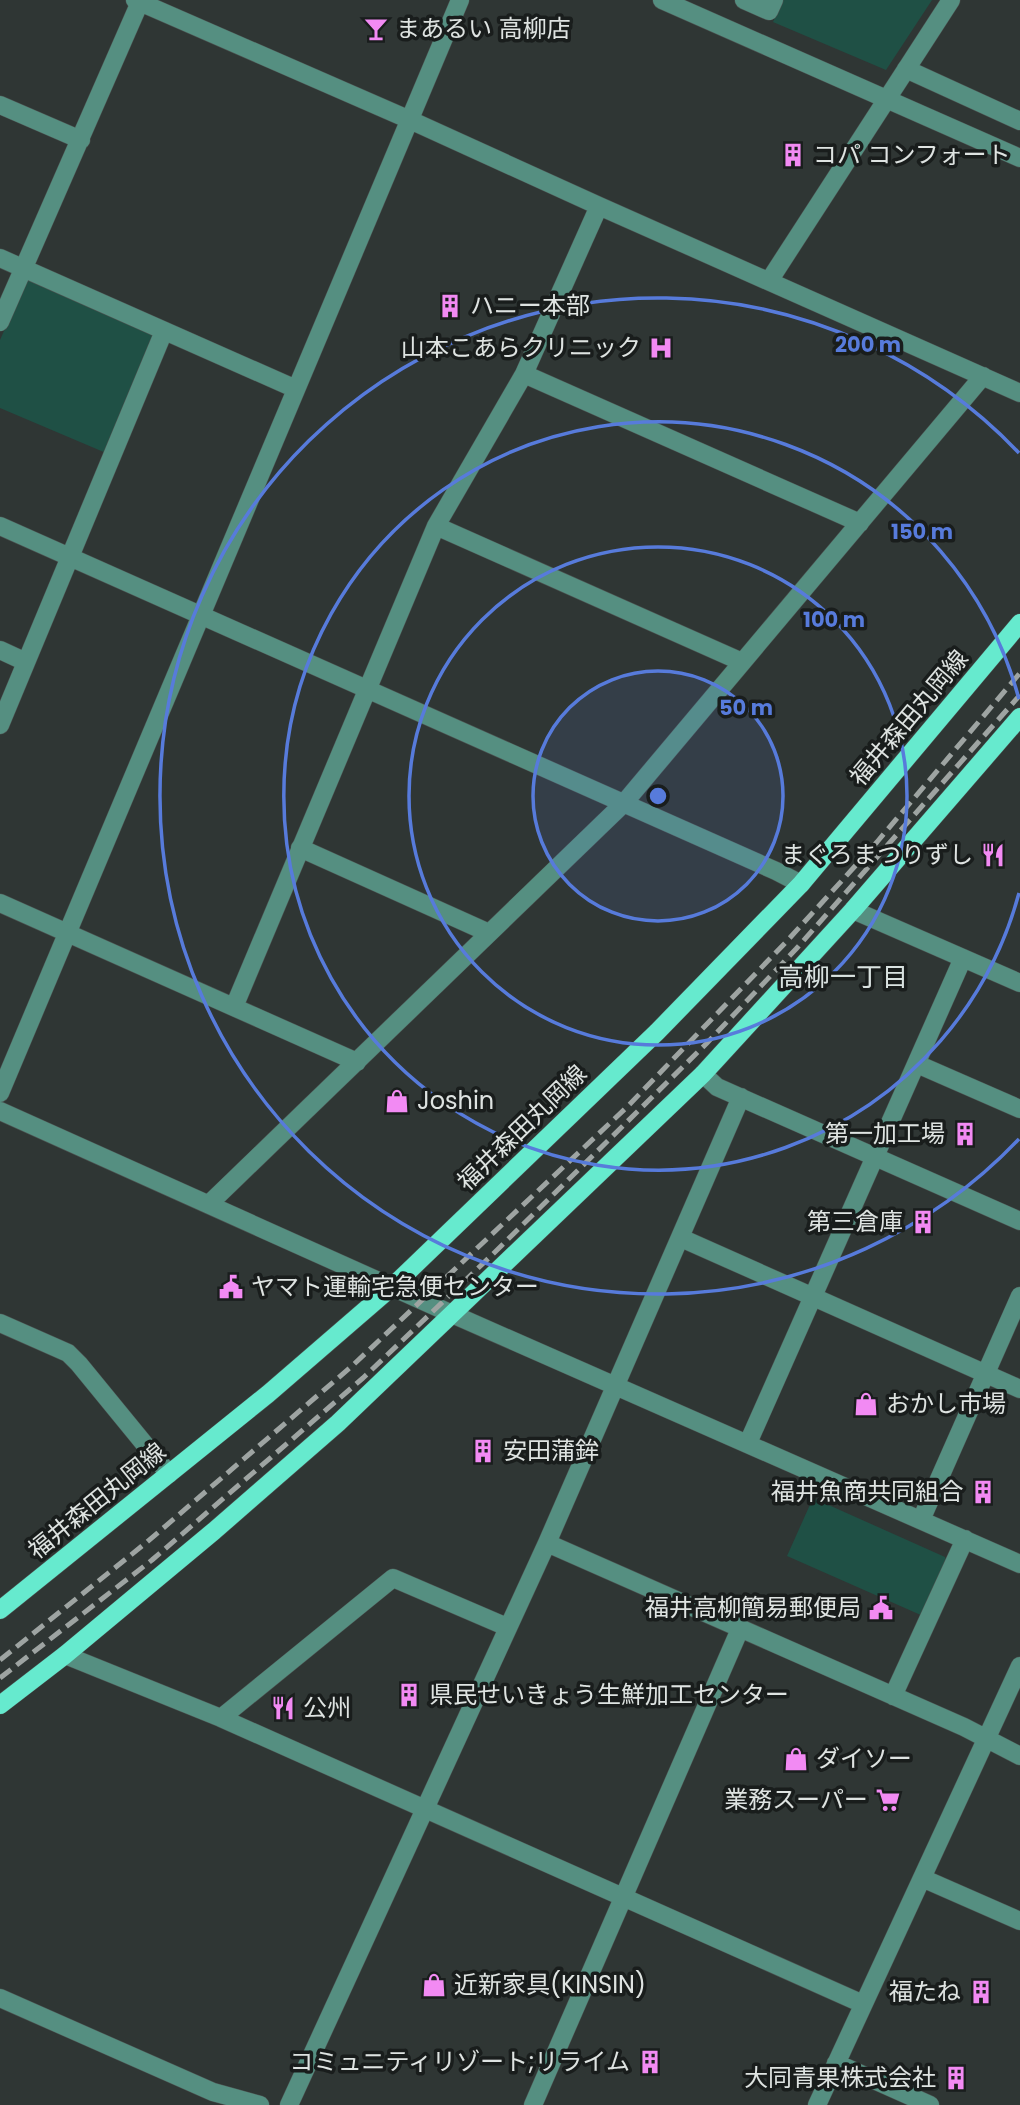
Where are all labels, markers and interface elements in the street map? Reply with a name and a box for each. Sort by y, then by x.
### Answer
place label: まあるい 高柳店 [396,12,570,45]
bar icon: まあるい 高柳店 [362,15,390,43]
place label: コパ コンフォート [813,138,1011,171]
building icon: コパ コンフォート [779,141,807,169]
place label: ハニー本部 [470,289,590,322]
building icon: ハニー本部 [436,292,464,320]
text: 200 m [835,330,901,359]
place label: 山本こあらクリニック [401,331,641,364]
hospital icon: 山本こあらクリニック [647,334,675,362]
text: 150 m [891,517,953,546]
text: 100 m [803,605,865,634]
street label: 福井森田丸岡線 [842,643,975,793]
text: 50 m [719,693,773,722]
centre of rings [646,784,670,808]
place label: まぐろまつりずし [781,838,973,871]
restaurant icon: まぐろまつりずし [979,841,1007,869]
district label: 高柳一丁目 [778,959,908,995]
street label: 福井森田丸岡線 [450,1057,594,1198]
place label: Joshin [417,1084,494,1117]
shop icon: Joshin [383,1087,411,1115]
place label: 第一加工場 [825,1117,945,1150]
building icon: 第一加工場 [951,1120,979,1148]
place label: 第三倉庫 [807,1205,903,1238]
building icon: 第三倉庫 [909,1208,937,1236]
place label: ヤマト運輸宅急便センター [251,1270,539,1303]
public building icon: ヤマト運輸宅急便センター [217,1273,245,1301]
place label: おかし市場 [886,1387,1006,1420]
shop icon: おかし市場 [852,1390,880,1418]
place label: 安田蒲鉾 [503,1434,599,1467]
street label: 福井森田丸岡線 [21,1435,172,1566]
building icon: 安田蒲鉾 [469,1437,497,1465]
place label: 福井魚商共同組合 [771,1475,963,1508]
building icon: 福井魚商共同組合 [969,1478,997,1506]
place label: 福井高柳簡易郵便局 [645,1591,861,1624]
public building icon: 福井高柳簡易郵便局 [867,1594,895,1622]
place label: 県民せいきょう生鮮加工センター [429,1678,789,1711]
building icon: 県民せいきょう生鮮加工センター [395,1681,423,1709]
place label: 公州 [303,1691,351,1724]
restaurant icon: 公州 [269,1694,297,1722]
place label: ダイソー [816,1742,912,1775]
shop icon: ダイソー [782,1745,810,1773]
place label: 業務スーパー [724,1783,868,1816]
supermarket icon: 業務スーパー [874,1786,902,1814]
place label: 近新家具(KINSIN) [454,1968,646,2001]
shop icon: 近新家具(KINSIN) [420,1971,448,1999]
place label: 福たね [889,1975,961,2008]
building icon: 福たね [967,1978,995,2006]
place label: コミュニティリゾート;リライム [290,2045,630,2078]
building icon: コミュニティリゾート;リライム [636,2048,664,2076]
place label: 大同青果株式会社 [744,2061,936,2094]
building icon: 大同青果株式会社 [942,2064,970,2092]

